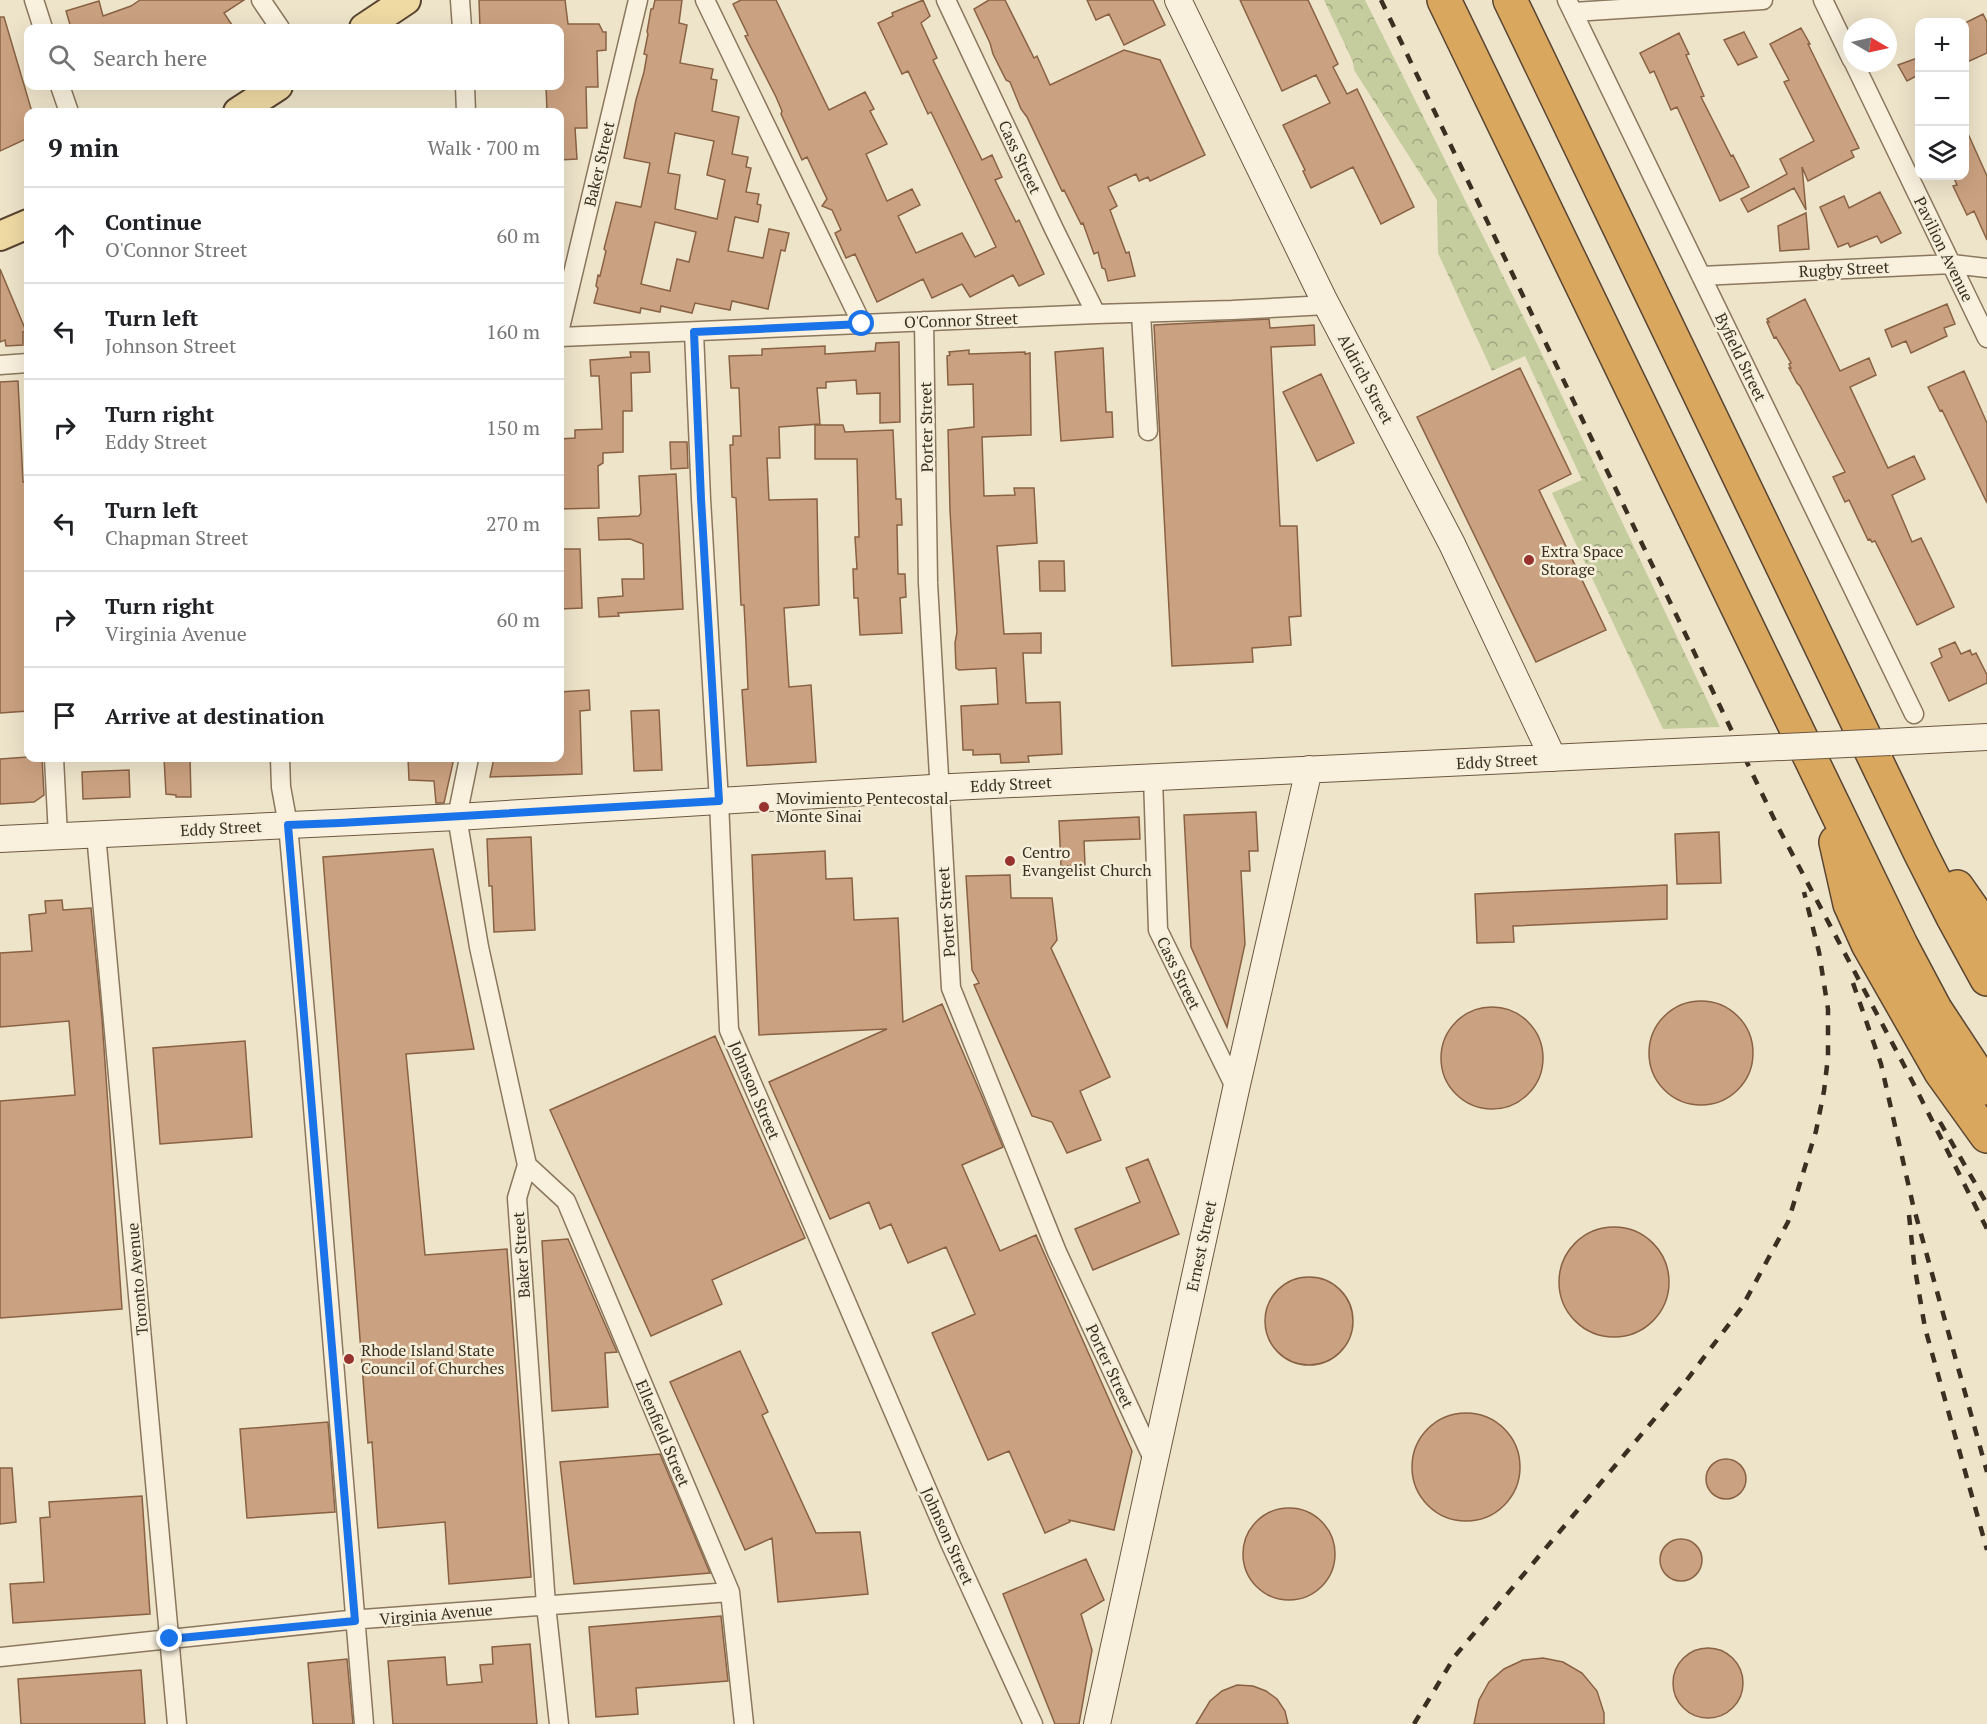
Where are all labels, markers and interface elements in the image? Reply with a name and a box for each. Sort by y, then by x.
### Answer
north arrow [1843,18,1897,72]
map controls [1915,18,1969,180]
button: + [1915,18,1969,72]
search box [24,24,564,90]
icon: search [45,41,78,74]
text: Search here [93,43,207,72]
button: − [1915,72,1969,126]
street label: Cass Street [993,117,1047,197]
street label: Baker Street [579,119,619,209]
button: layers [1915,126,1969,180]
text: 9 min [48,130,119,164]
text: Walk · 700 m [428,134,540,161]
street label: Pavilion Avenue [1909,193,1979,305]
text: Continue [105,207,202,236]
icon: ahead [48,219,81,252]
text: 60 m [497,222,540,249]
text: O'Connor Street [105,236,247,263]
street label: Rugby Street [1798,256,1890,282]
text: Turn left [105,303,198,332]
street label: O'Connor Street [904,307,1018,333]
street label: Byfield Street [1710,309,1772,405]
route start [848,310,874,336]
icon: left [48,315,81,348]
text: 160 m [486,318,540,345]
street label: Aldrich Street [1333,330,1399,428]
text: Johnson Street [105,332,236,359]
street label: Porter Street [914,381,938,473]
text: Turn right [105,399,214,428]
icon: right [48,411,81,444]
text: 150 m [486,414,540,441]
text: Eddy Street [105,428,207,455]
text: Turn left [105,495,198,524]
icon: left [48,507,81,540]
text: 270 m [486,510,540,537]
text: Chapman Street [105,524,249,551]
place label: Extra Space Storage [1541,540,1624,580]
marker: Extra Space Storage [1522,553,1536,567]
text: Turn right [105,591,214,620]
icon: right [48,603,81,636]
text: 60 m [497,606,540,633]
text: Virginia Avenue [105,620,247,647]
icon: arrive [48,699,81,732]
text: Arrive at destination [105,701,324,730]
street label: Eddy Street [1456,748,1538,774]
street label: Eddy Street [970,771,1052,797]
place label: Movimiento Pentecostal Monte Sinai [776,787,949,827]
marker: Movimiento Pentecostal Monte Sinai [757,800,771,814]
street label: Eddy Street [180,815,262,841]
place label: Centro Evangelist Church [1022,841,1152,881]
marker: Centro Evangelist Church [1003,854,1017,868]
street label: Porter Street [932,866,960,958]
street label: Cass Street [1152,933,1206,1013]
street label: Johnson Street [724,1037,786,1143]
street label: Ernest Street [1181,1198,1221,1294]
street label: Baker Street [507,1211,535,1299]
street label: Toronto Avenue [121,1222,153,1336]
street label: Porter Street [1081,1320,1139,1412]
place label: Rhode Island State Council of Churches [361,1339,505,1379]
marker: Rhode Island State Council of Churches [342,1352,356,1366]
street label: Ellenfield Street [631,1376,696,1490]
street label: Johnson Street [917,1484,979,1589]
street label: Virginia Avenue [378,1598,494,1630]
route end [156,1625,182,1651]

